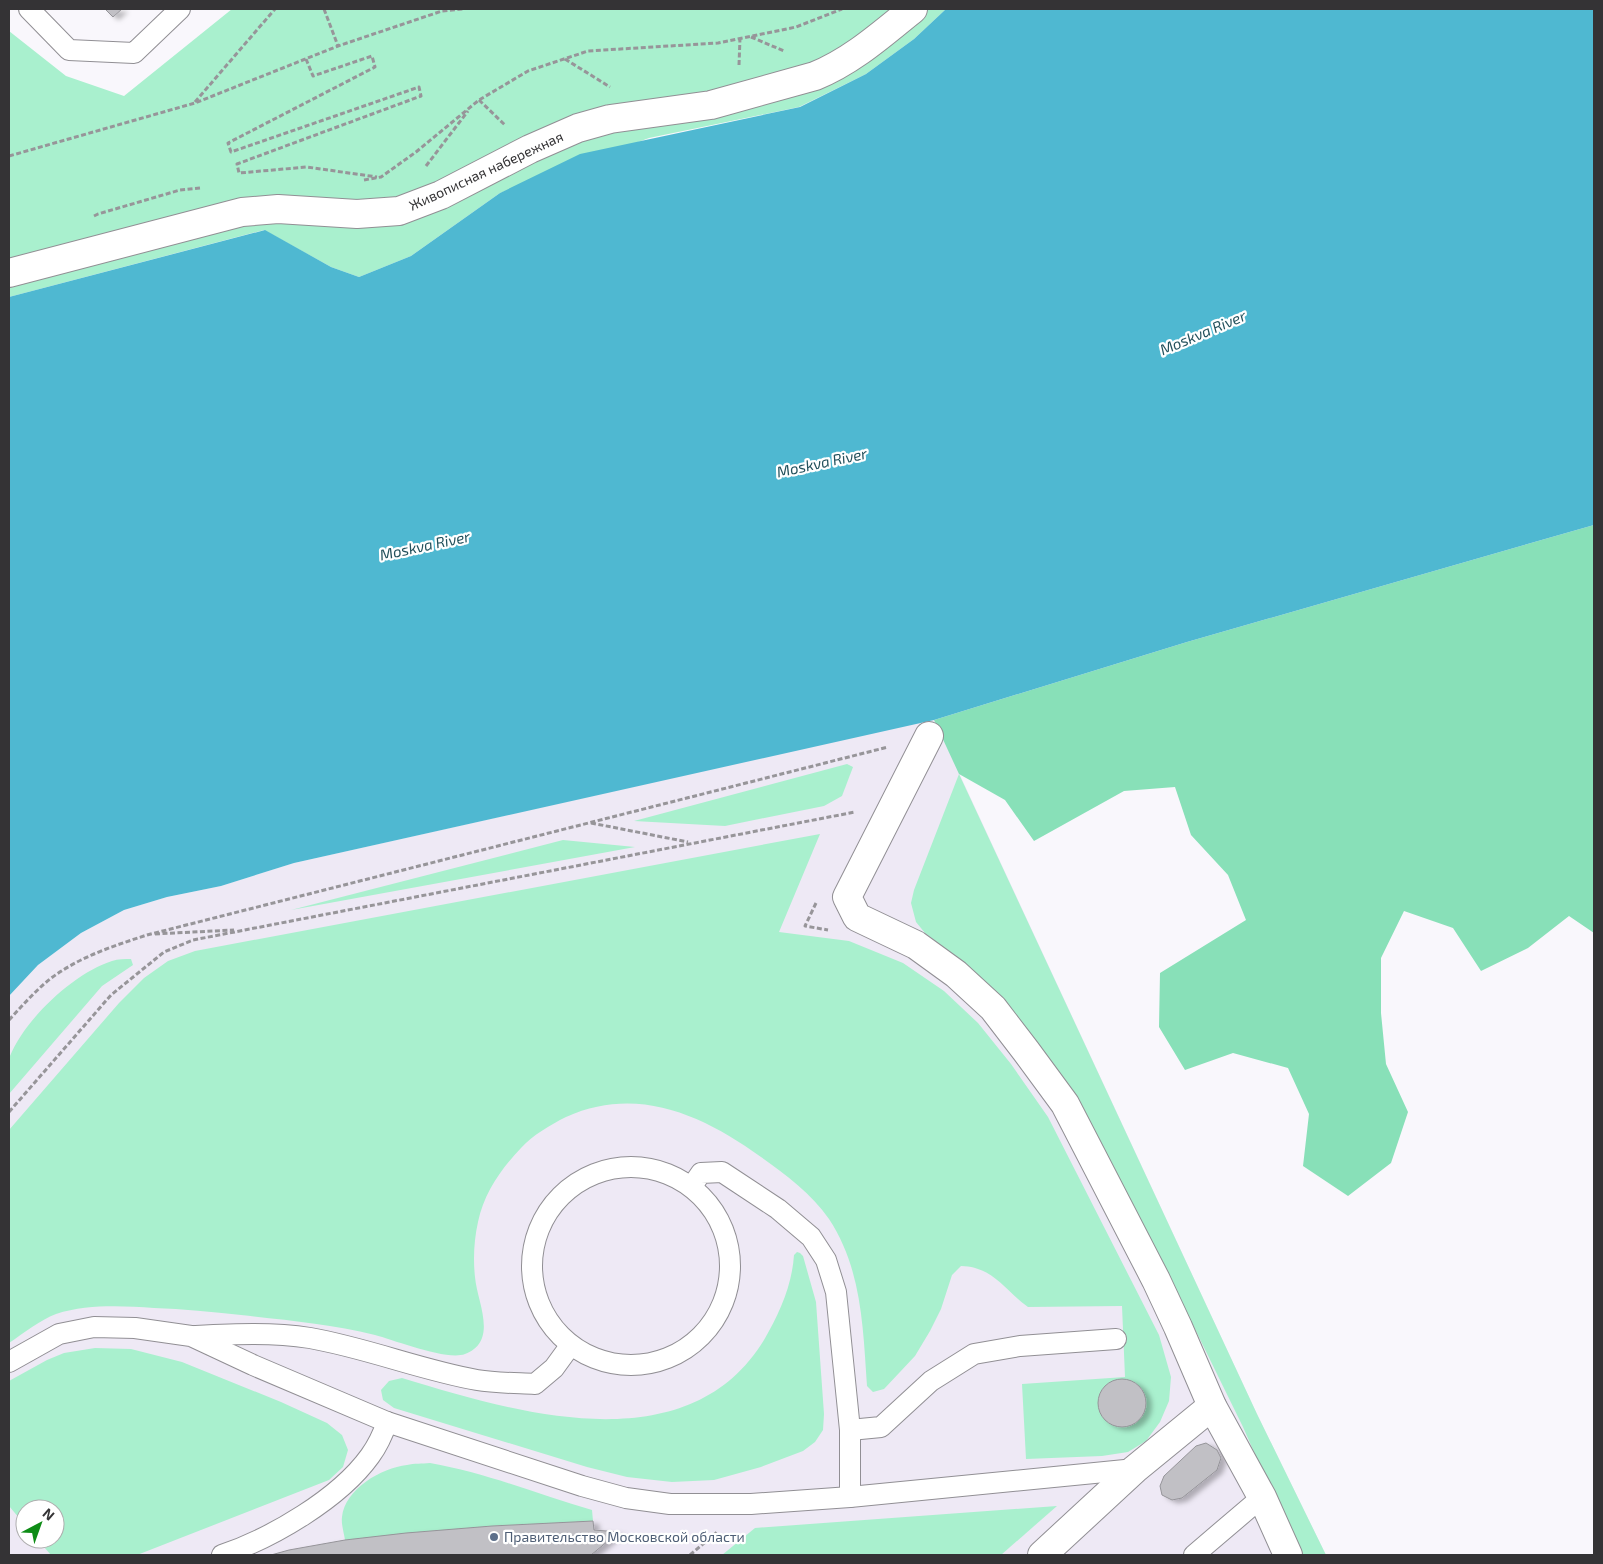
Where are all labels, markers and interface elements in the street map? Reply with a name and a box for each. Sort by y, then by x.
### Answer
street label: Живописная набережная [406,127,566,214]
water label: Moskva River [1157,305,1249,358]
water label: Moskva River [775,443,870,480]
water label: Moskva River [378,526,473,563]
north arrow [15,1499,65,1549]
text: N [39,1504,58,1524]
place label: Правительство Московской области [504,1528,745,1545]
marker: Правительство Московской области [488,1531,500,1543]

